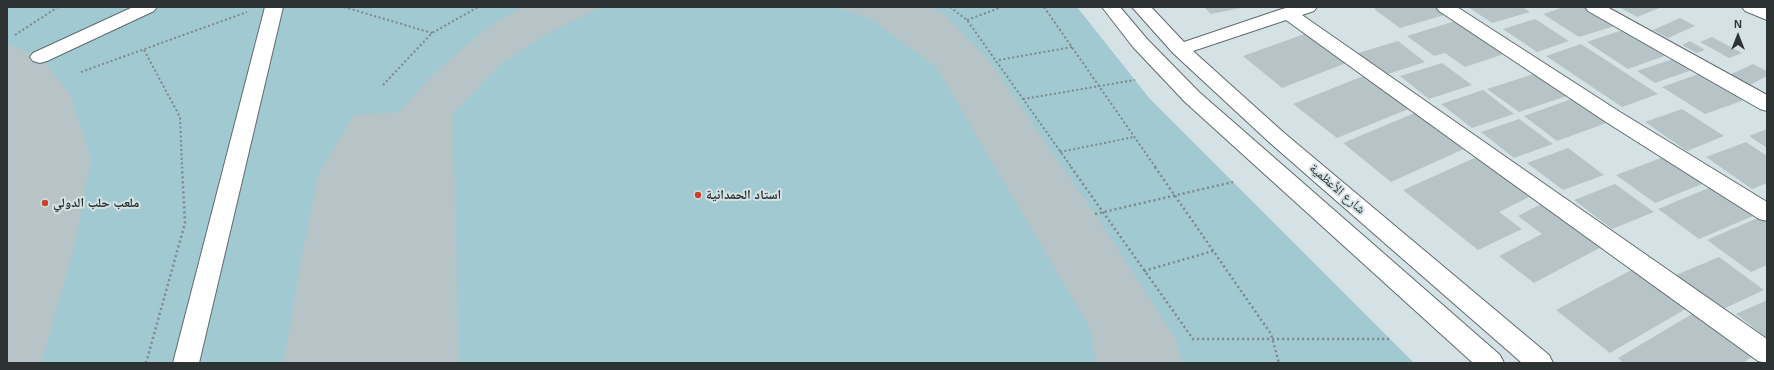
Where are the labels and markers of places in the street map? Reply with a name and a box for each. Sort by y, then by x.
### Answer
place label: استاد الحمدانية [706,187,781,203]
marker: استاد الحمدانية [693,190,703,200]
place label: ملعب حلب الدولي [53,195,139,211]
marker: ملعب حلب الدولي [40,198,50,208]

